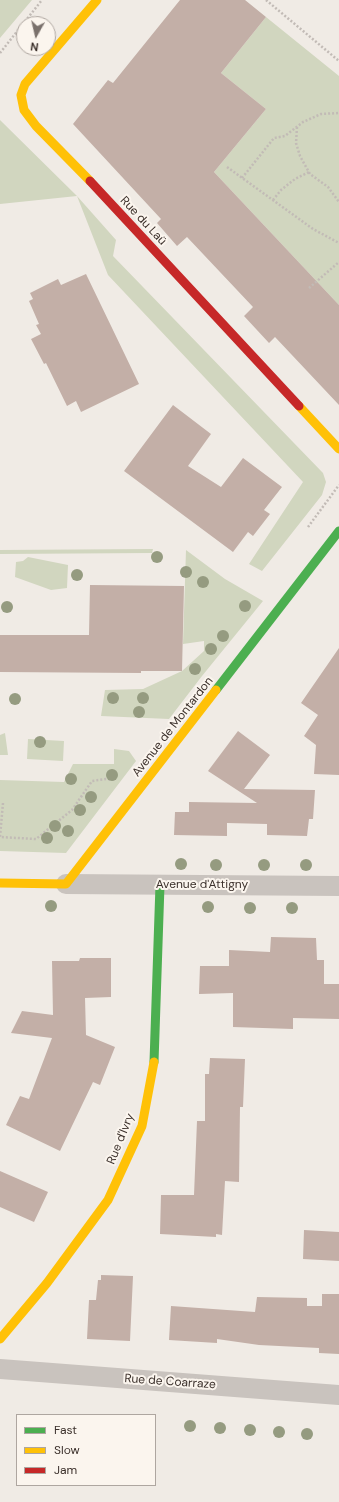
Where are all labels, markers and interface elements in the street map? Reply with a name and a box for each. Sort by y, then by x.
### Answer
north arrow [16,16,56,56]
text: N [30,39,39,54]
street label: Rue du Laü [117,194,169,248]
street label: Avenue de Montardon [130,674,216,780]
street label: Avenue d'Attigny [156,878,248,892]
street label: Rue d'Ivry [104,1111,138,1167]
street label: Rue de Coarraze [124,1372,216,1392]
legend [16,1414,156,1486]
text: Fast [54,1422,77,1438]
text: Slow [54,1442,80,1458]
text: Jam [54,1462,77,1478]

